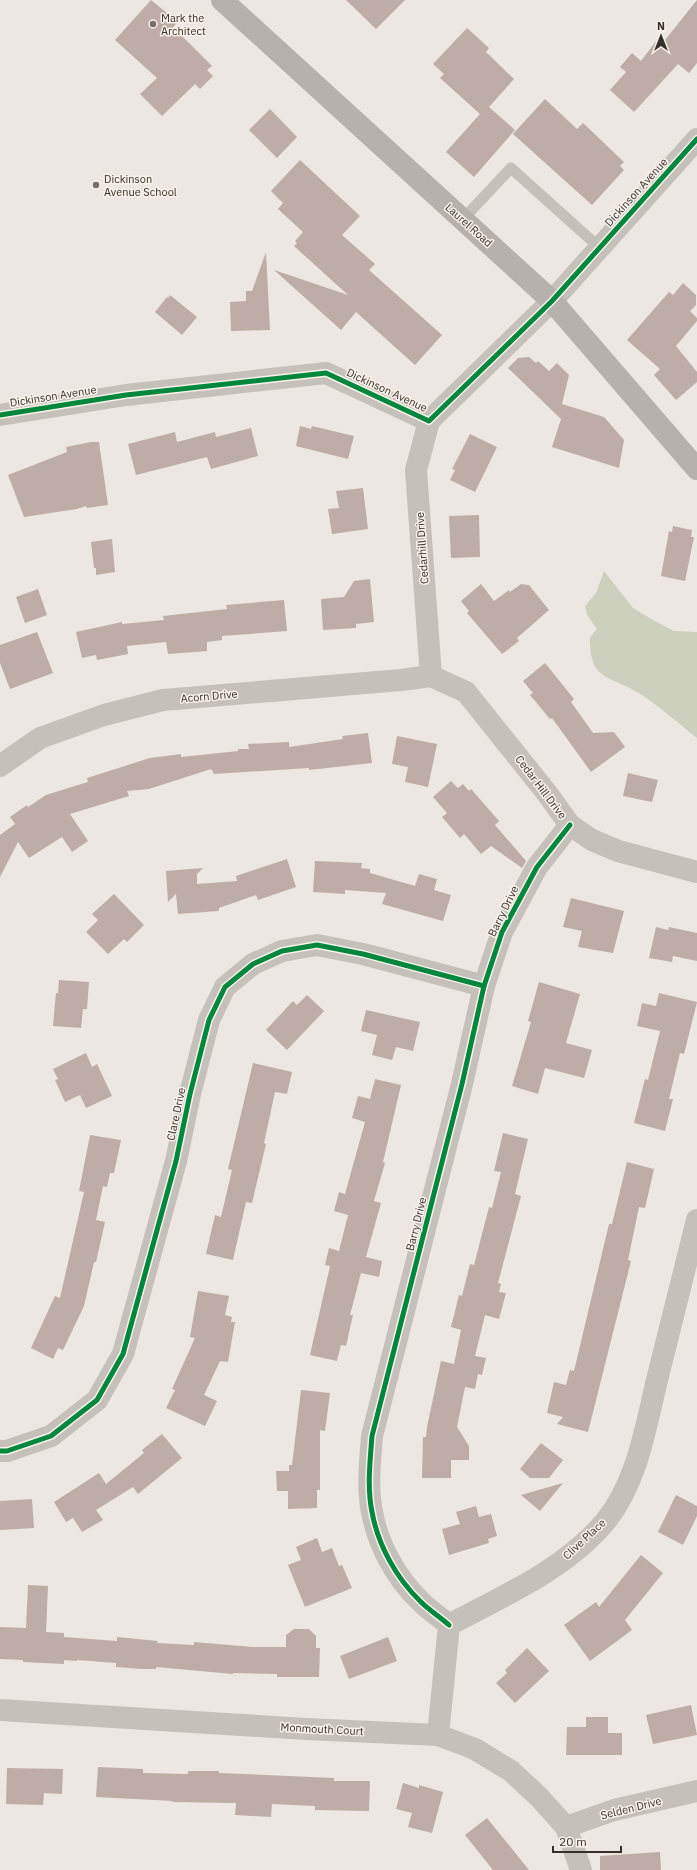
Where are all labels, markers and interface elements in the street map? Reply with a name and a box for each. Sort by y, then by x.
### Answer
place label: Mark the Architect [161,11,206,38]
north arrow [641,16,681,56]
marker: Mark the Architect [148,19,158,29]
text: N [657,19,665,33]
street label: Dickinson Avenue [602,155,670,229]
place label: Dickinson Avenue School [104,172,177,199]
marker: Dickinson Avenue School [91,180,101,190]
street label: Laurel Road [443,200,495,250]
street label: Dickinson Avenue [344,365,430,415]
street label: Dickinson Avenue [9,382,97,410]
street label: Cedarhill Drive [412,511,432,585]
street label: Acorn Drive [180,687,238,705]
street label: Cedar Hill Drive [512,752,570,822]
street label: Barry Drive [485,883,521,939]
street label: Clare Drive [164,1086,188,1142]
street label: Barry Drive [403,1196,429,1252]
street label: Clive Place [560,1516,608,1562]
street label: Monmouth Court [280,1720,364,1738]
street label: Selden Drive [599,1794,663,1822]
scale bar [553,1828,621,1854]
text: 20 m [559,1834,587,1849]

